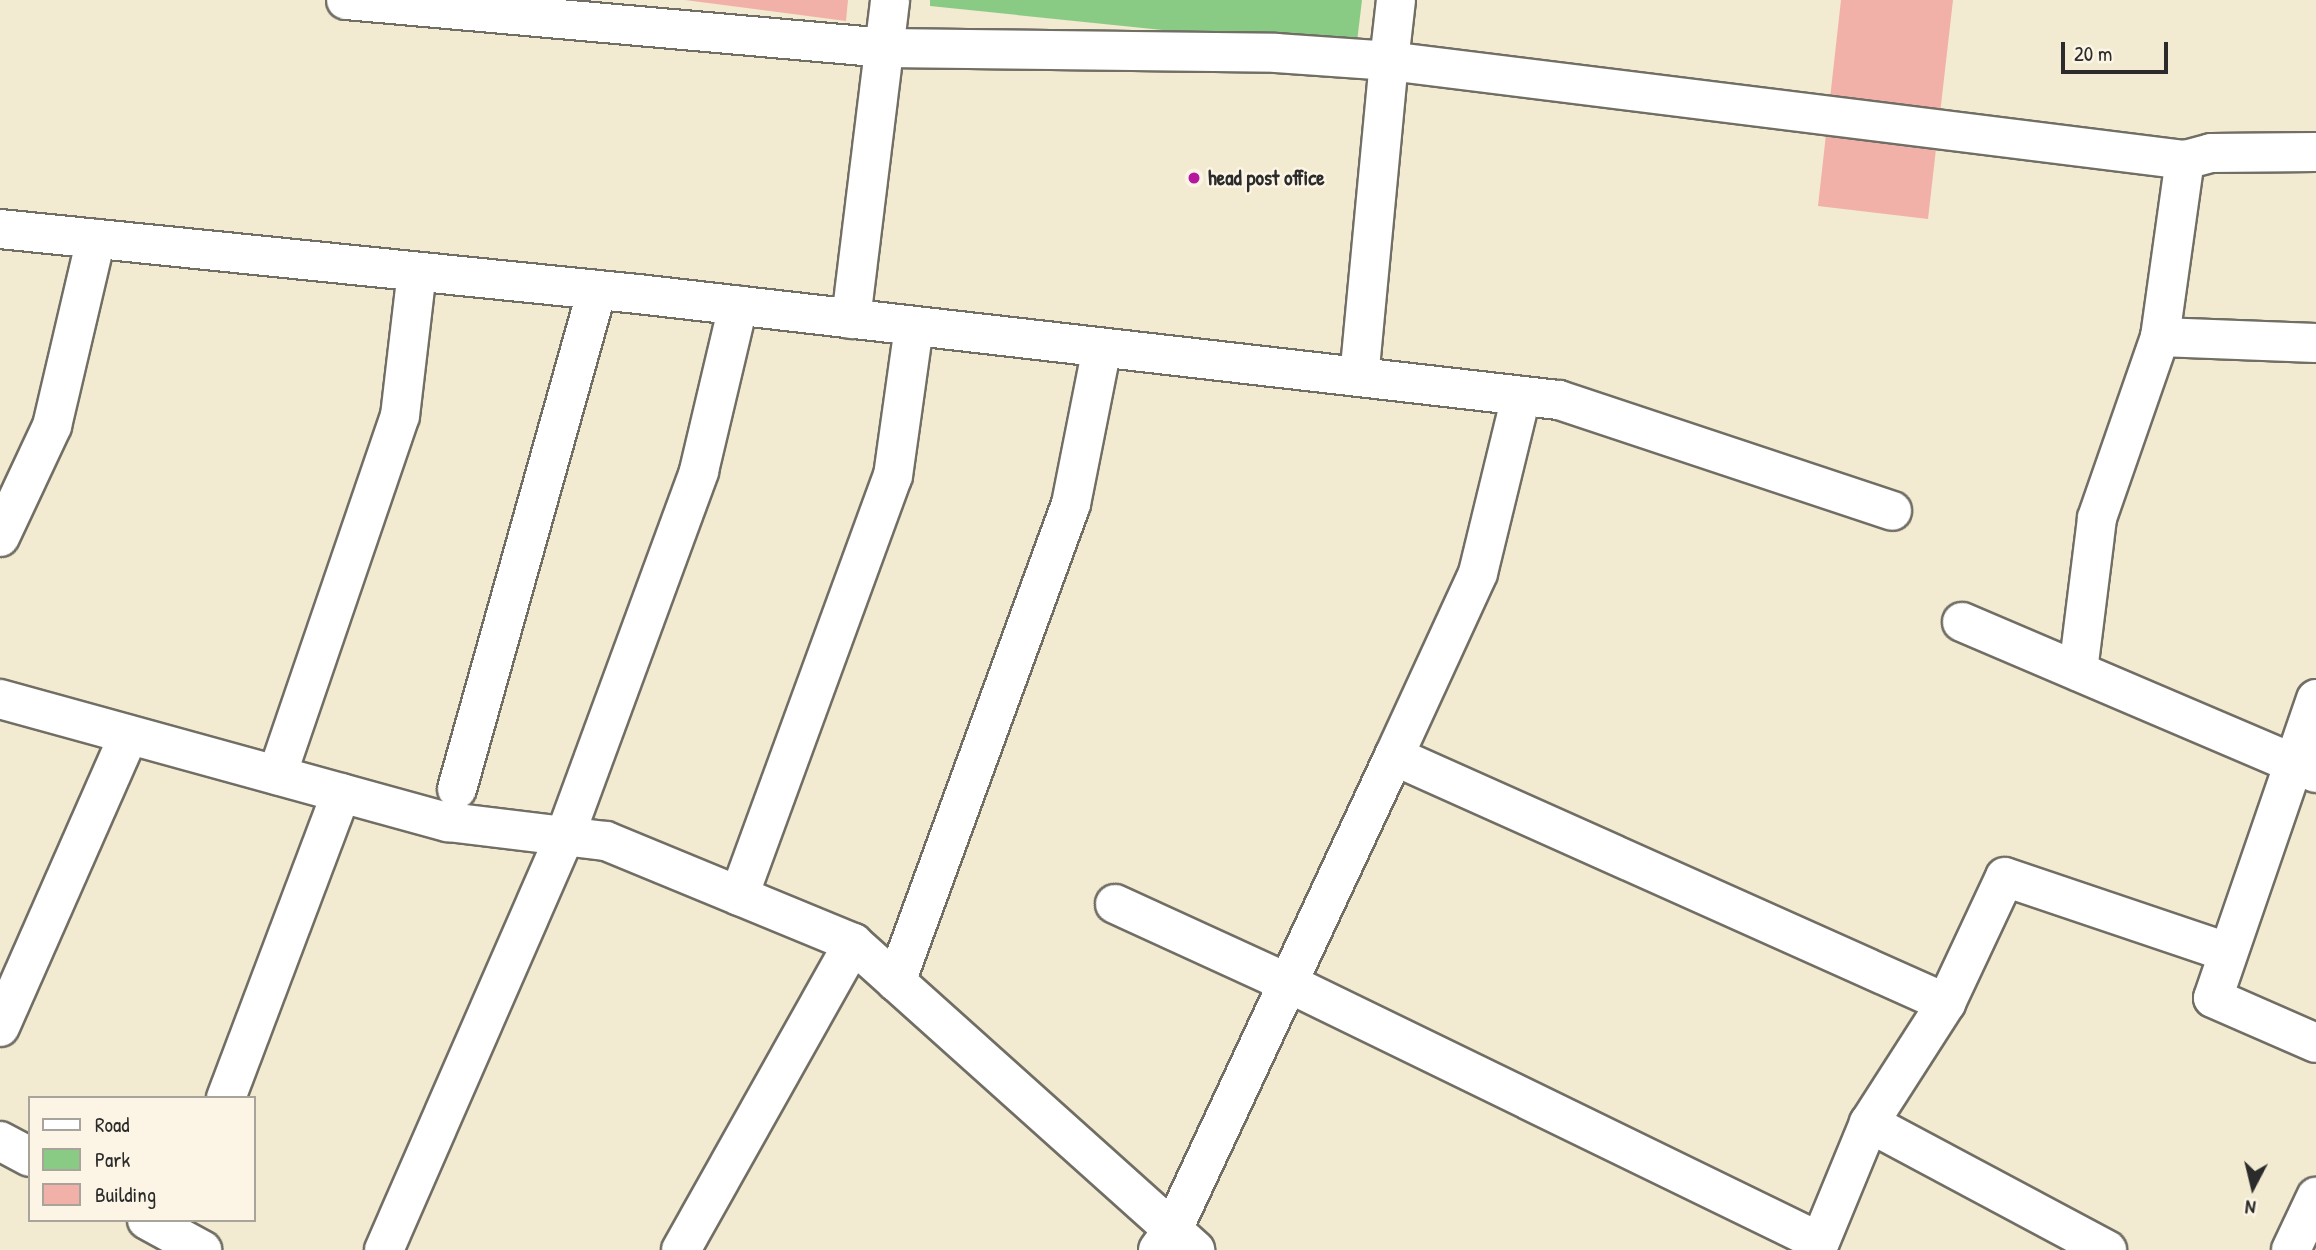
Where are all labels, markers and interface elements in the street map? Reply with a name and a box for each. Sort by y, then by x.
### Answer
scale bar [2064,28,2171,72]
text: 20 m [2074,39,2112,68]
place label: head post office [1208,165,1325,191]
marker: head post office [1186,170,1202,186]
legend [28,1096,256,1222]
text: Road [95,1110,129,1139]
text: Park [95,1145,130,1174]
north arrow [2218,1152,2288,1222]
text: Building [95,1180,156,1209]
text: N [2244,1194,2257,1221]

